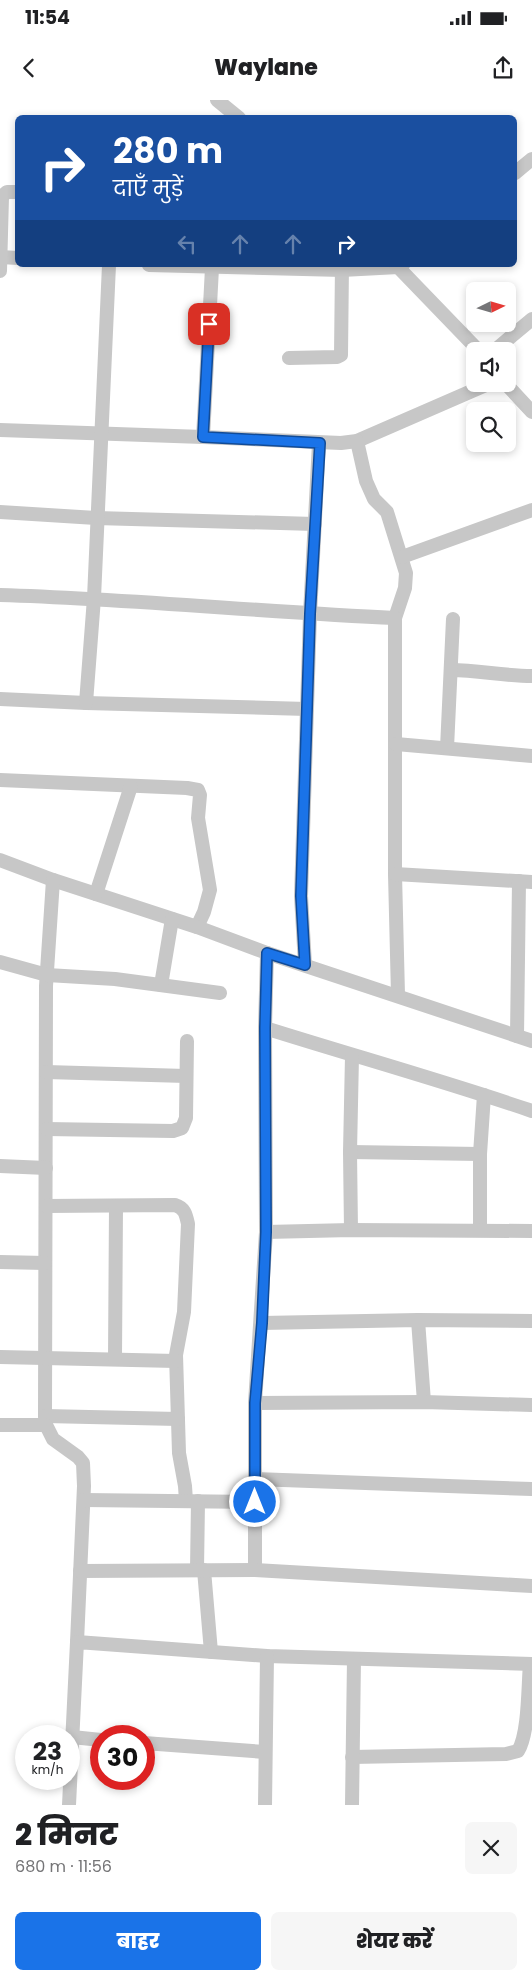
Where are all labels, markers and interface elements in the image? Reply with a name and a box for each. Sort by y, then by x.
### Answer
text: 11:54 [25,4,70,31]
text: Waylane [214,52,318,83]
icon: back [15,54,43,82]
icon: share [489,54,517,82]
text: 280 m [113,126,223,175]
icon: right [30,135,95,200]
text: दाएँ मुड़ें [113,173,183,204]
icon: left [173,230,201,258]
icon: ahead [226,230,254,258]
icon: ahead [279,230,307,258]
icon: right [332,230,360,258]
north arrow [466,282,516,332]
map controls [466,282,516,452]
pin [188,303,230,345]
icon: arrive [195,310,223,338]
button: sound [466,342,516,392]
button: search [466,402,516,452]
position arrow [228,1475,280,1527]
speed limit sign: 30 [90,1725,155,1790]
text: 23 [33,1734,62,1769]
text: km/h [32,1761,63,1778]
text: 2 मिनट [15,1813,118,1856]
button: close [465,1822,517,1874]
text: 680 m · 11:56 [15,1855,112,1878]
button: बाहर [15,1912,261,1970]
button: शेयर करें [271,1912,517,1970]

